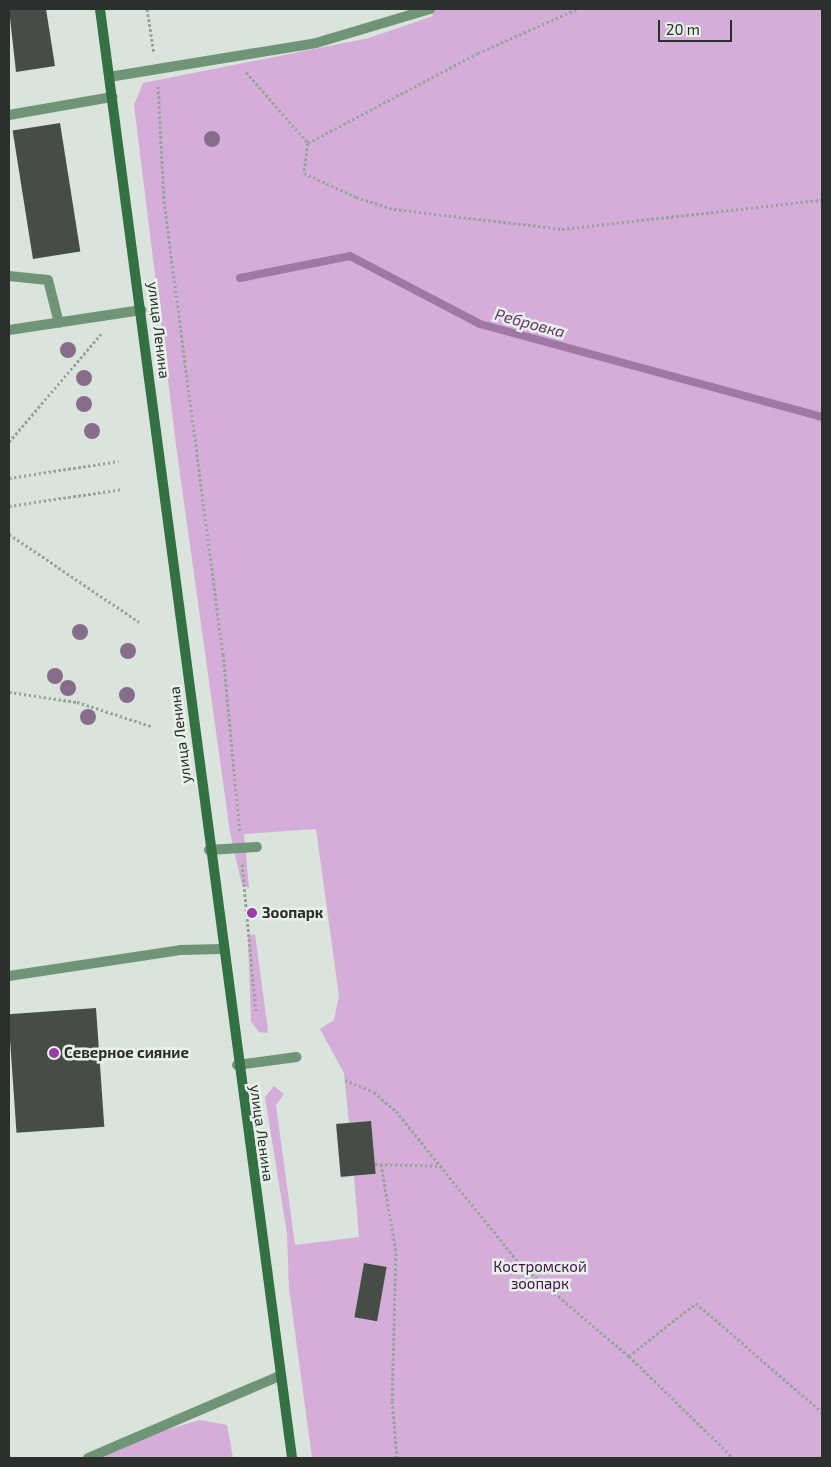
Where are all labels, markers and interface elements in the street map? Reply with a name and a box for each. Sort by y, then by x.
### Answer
scale bar [661,10,735,42]
text: 20 m [666,20,700,38]
street label: улица Ленина [144,280,174,380]
water label: Ребровка [493,304,567,342]
street label: улица Ленина [165,685,195,785]
place label: Зоопарк [262,904,323,922]
marker: Зоопарк [246,907,258,919]
place label: Северное сияние [64,1044,189,1062]
marker: Северное сияние [48,1047,60,1059]
street label: улица Ленина [246,1083,278,1183]
park label: Костромской зоопарк [493,1257,587,1292]

